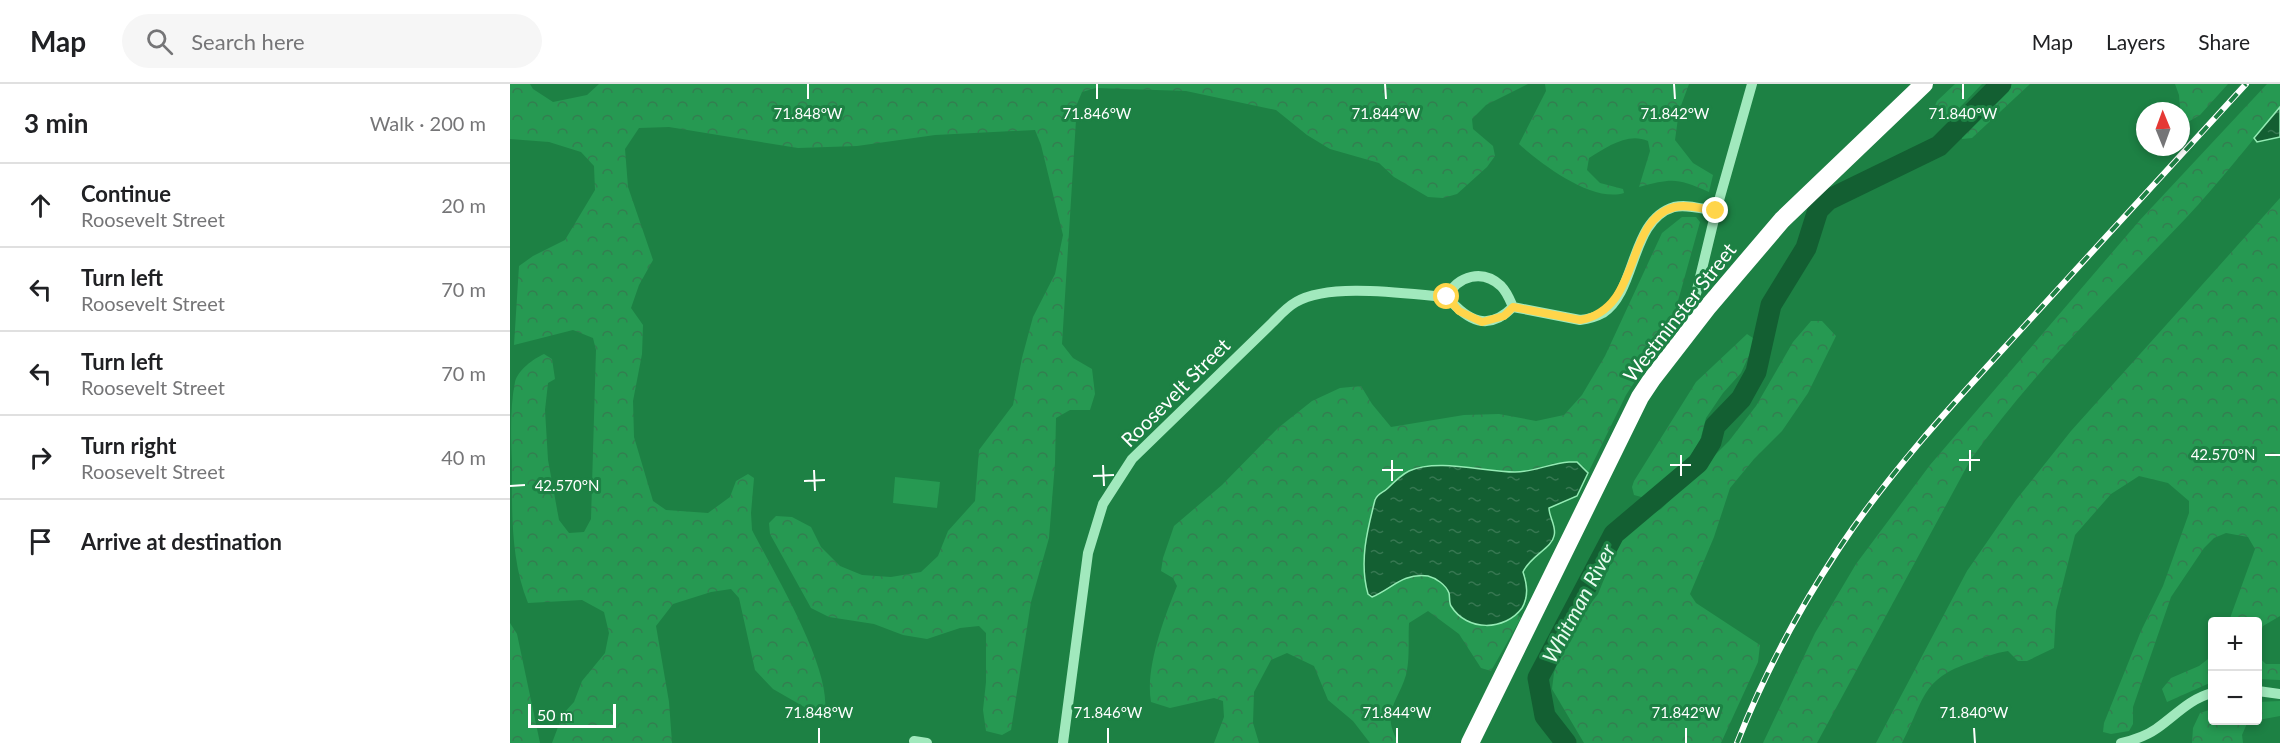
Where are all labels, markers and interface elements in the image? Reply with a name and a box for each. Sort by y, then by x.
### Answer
search box [122,14,542,68]
text: Map [30,24,86,58]
icon: search [143,25,176,58]
text: Search here [191,28,305,55]
text: Map [2032,29,2073,54]
text: Layers [2106,29,2165,54]
text: Share [2198,29,2250,54]
north arrow [2136,102,2190,156]
text: 71.848°W [774,104,843,122]
text: 71.846°W [1063,104,1132,122]
text: 71.844°W [1352,104,1421,122]
text: 71.842°W [1641,104,1710,122]
text: 71.840°W [1929,104,1998,122]
text: 3 min [24,107,88,139]
text: Walk · 200 m [370,111,486,135]
text: Continue [81,180,171,207]
icon: ahead [24,189,57,222]
text: 20 m [441,193,486,217]
route end [1702,197,1728,223]
text: Roosevelt Street [81,207,225,231]
street label: Westminster Street [1617,238,1741,386]
text: Turn left [81,264,163,291]
icon: left [24,273,57,306]
text: 70 m [441,277,486,301]
route start [1433,283,1459,309]
text: Roosevelt Street [81,291,225,315]
street label: Roosevelt Street [1116,333,1234,451]
text: Turn left [81,348,163,375]
icon: left [24,357,57,390]
text: 70 m [441,361,486,385]
text: Roosevelt Street [81,375,225,399]
text: Turn right [81,432,176,459]
icon: right [24,441,57,474]
text: 40 m [441,445,486,469]
text: 42.570°N [2191,445,2255,463]
text: Roosevelt Street [81,459,225,483]
text: 42.570°N [535,476,599,494]
icon: arrive [24,525,57,558]
text: Arrive at destination [81,528,282,555]
water label: Whitman River [1536,539,1620,667]
map controls [2208,617,2262,725]
button: + [2208,617,2262,671]
button: − [2208,671,2262,725]
scale bar [528,701,616,728]
text: 71.848°W [785,703,854,721]
text: 71.846°W [1074,703,1143,721]
text: 71.844°W [1363,703,1432,721]
text: 71.842°W [1652,703,1721,721]
text: 71.840°W [1940,703,2009,721]
text: 50 m [537,705,573,724]

